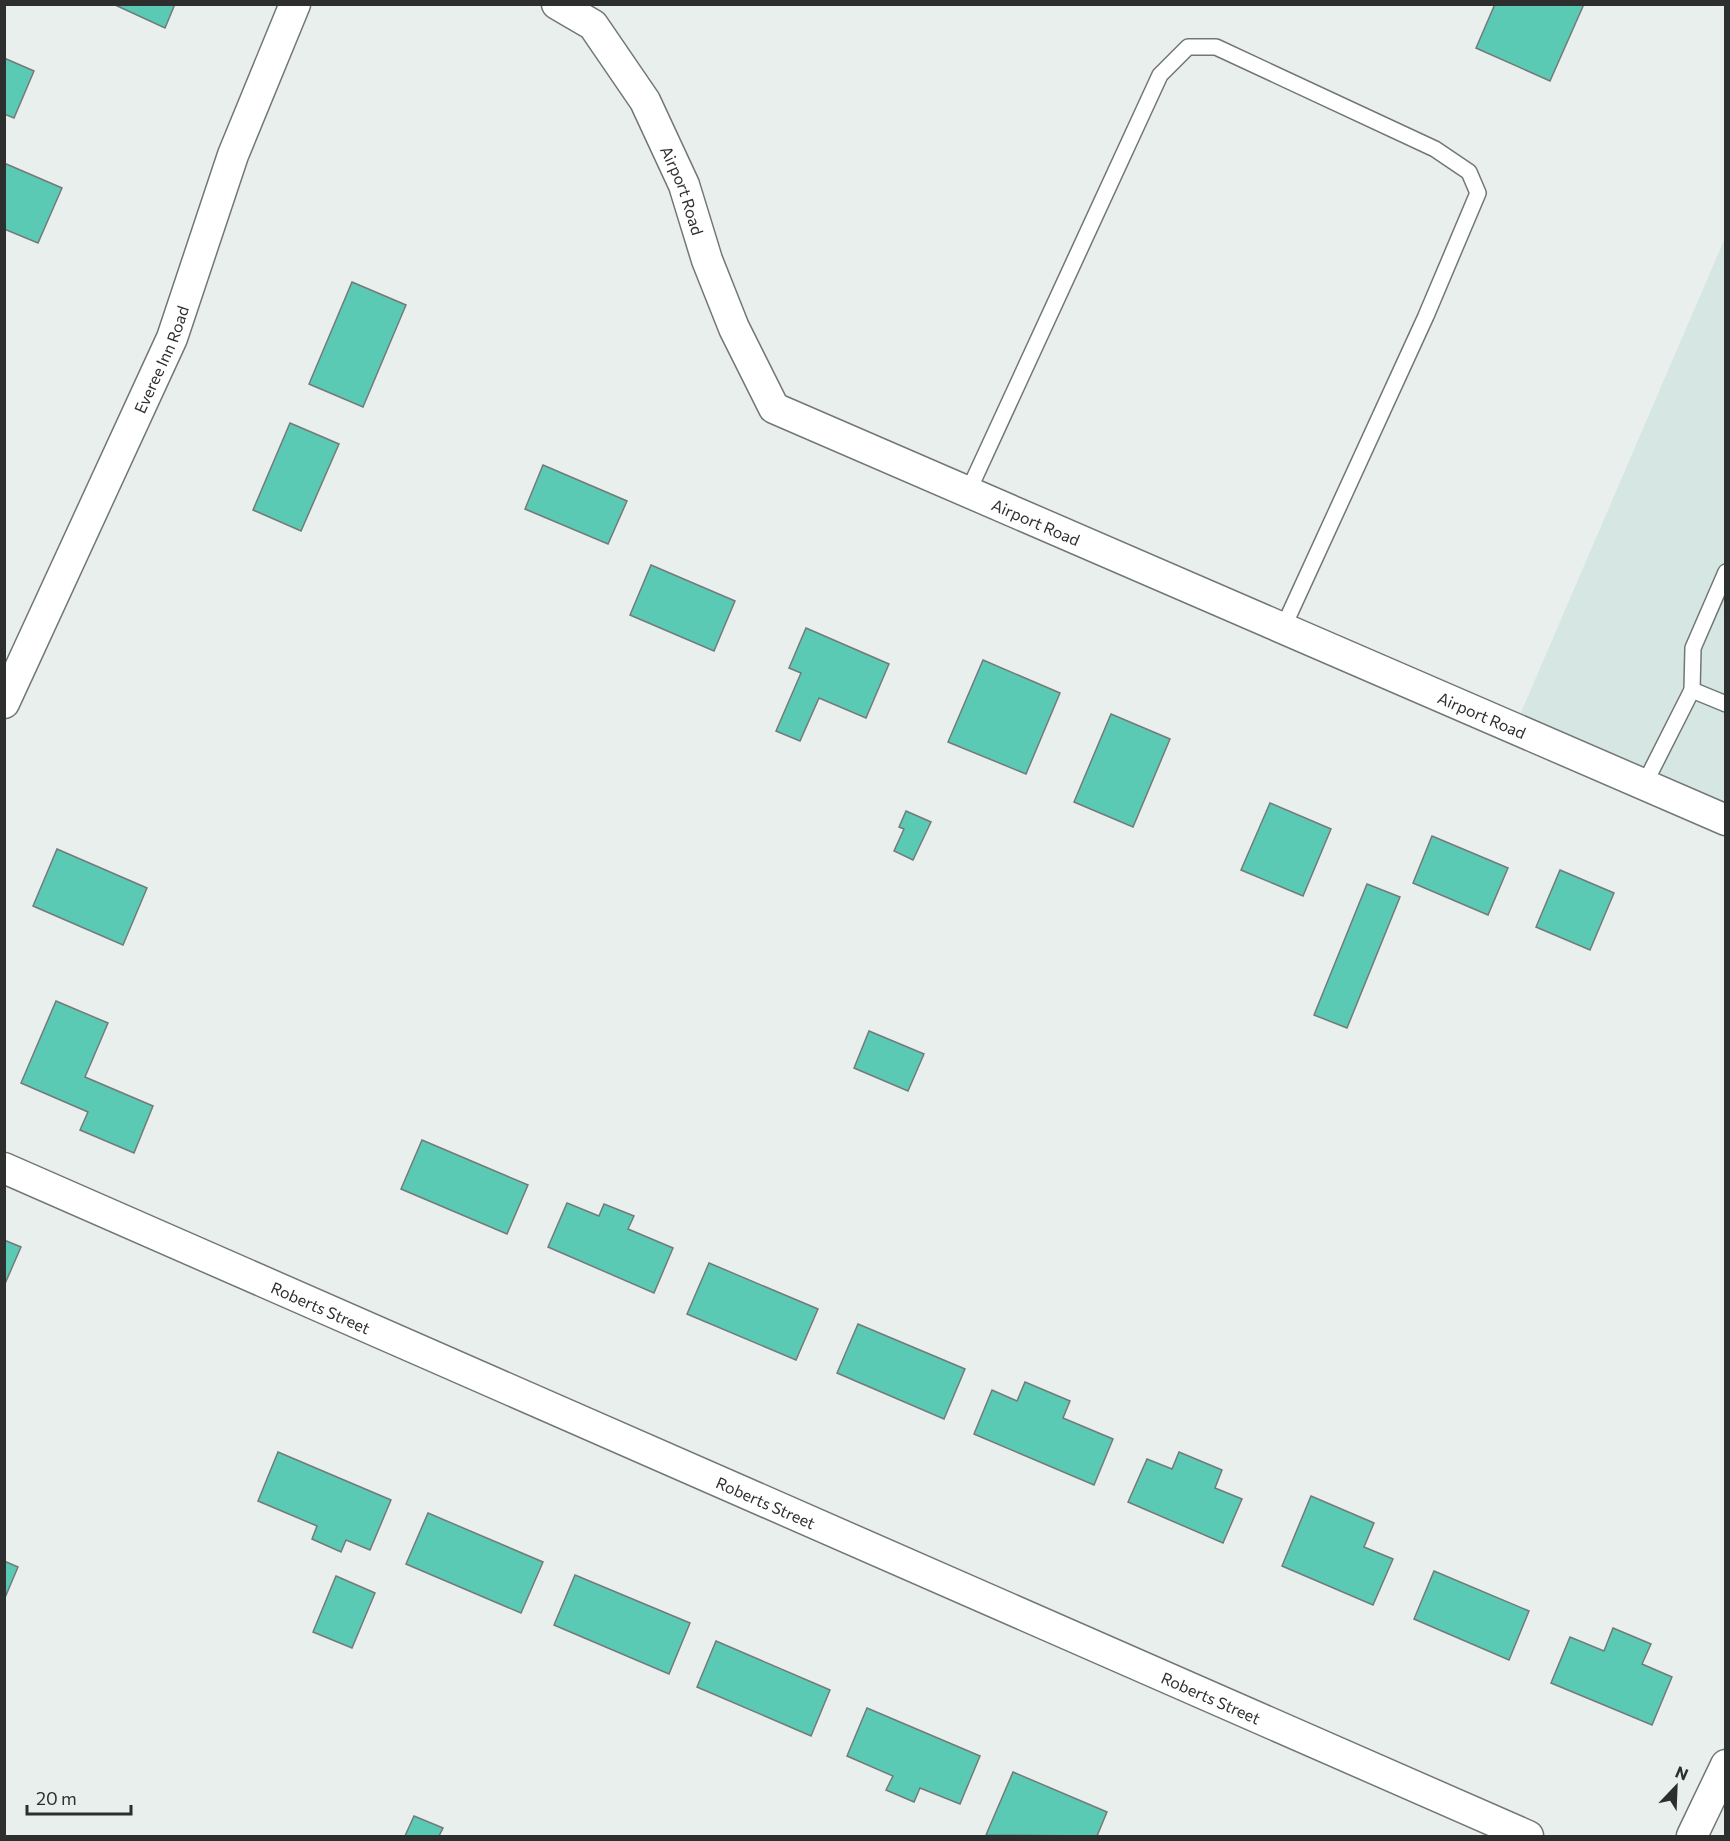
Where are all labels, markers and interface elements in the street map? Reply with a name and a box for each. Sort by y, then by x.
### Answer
street label: Airport Road [658,143,708,237]
street label: Everee Inn Road [129,303,192,416]
street label: Airport Road [989,494,1083,549]
street label: Airport Road [1435,687,1529,742]
street label: Roberts Street [268,1277,374,1337]
street label: Roberts Street [714,1472,819,1532]
street label: Roberts Street [1159,1667,1264,1727]
north arrow [1646,1757,1706,1817]
text: N [1673,1762,1691,1784]
scale bar [27,1778,130,1816]
text: 20 m [36,1787,77,1809]

